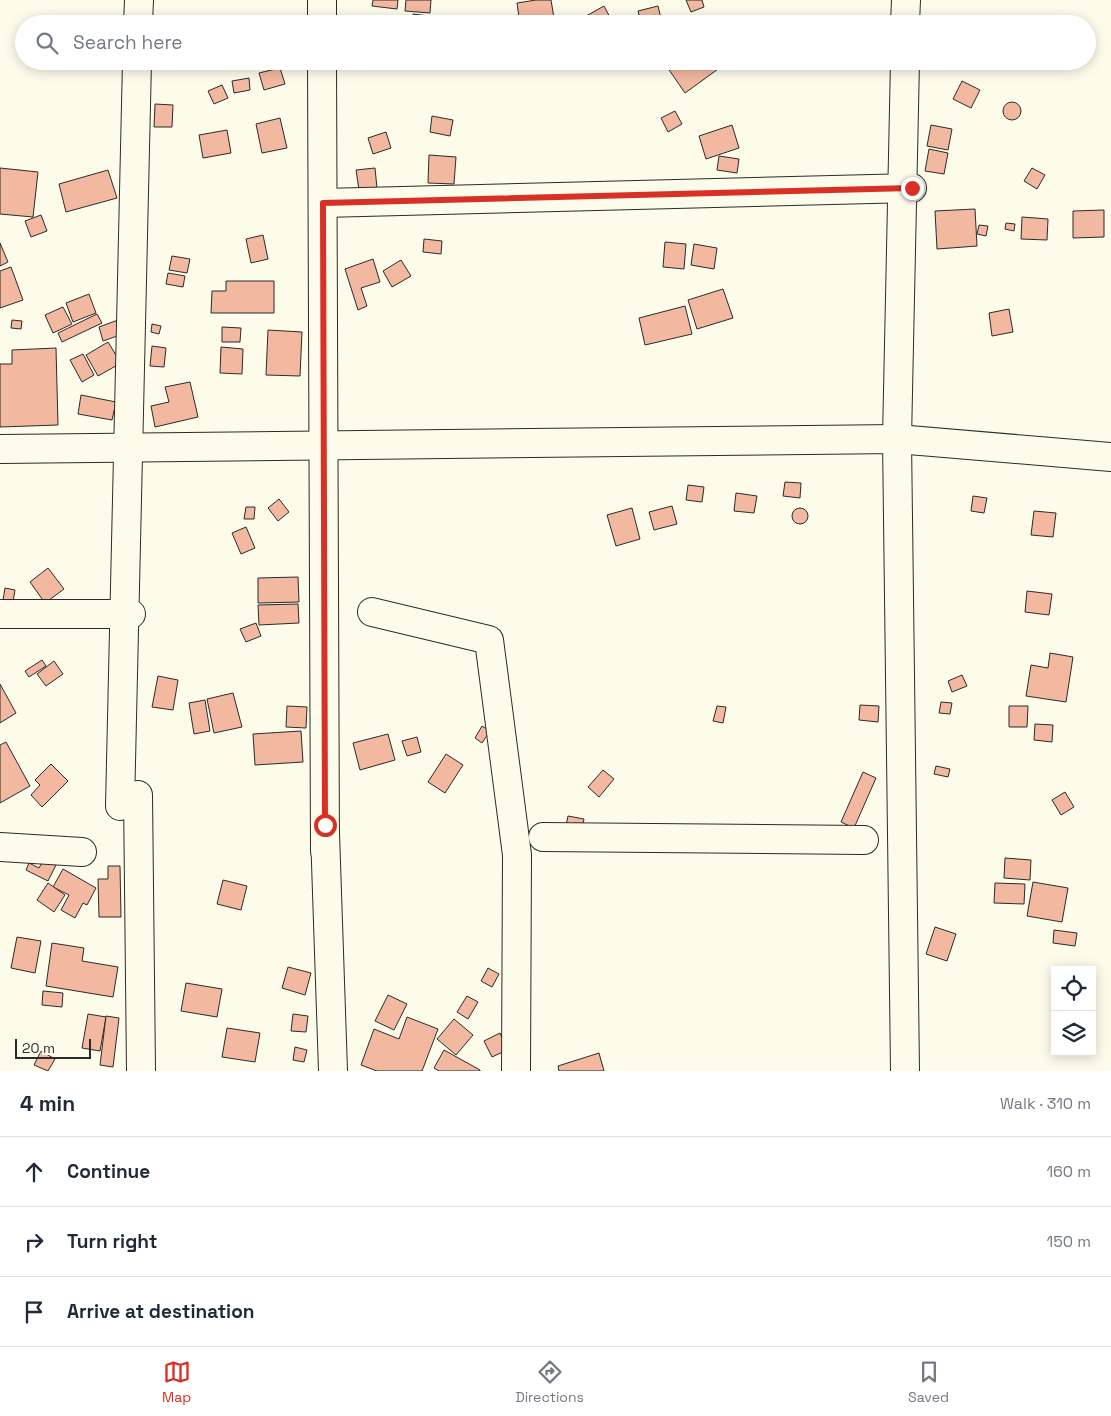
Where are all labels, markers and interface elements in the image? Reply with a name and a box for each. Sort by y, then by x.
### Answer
search box [15,15,1096,70]
icon: search [33,29,61,57]
text: Search here [73,30,183,55]
route end [901,177,924,200]
route start [314,814,337,837]
map controls [1051,966,1096,1056]
button: locate [1051,966,1096,1011]
button: layers [1051,1011,1096,1056]
scale bar [15,1036,91,1059]
text: 20 m [22,1039,55,1057]
text: 4 min [20,1090,75,1117]
text: Walk · 310 m [1000,1093,1091,1114]
icon: ahead [20,1158,48,1186]
text: Continue [67,1159,150,1184]
text: 160 m [1046,1161,1091,1182]
icon: right [20,1228,48,1256]
text: Turn right [67,1229,157,1254]
text: 150 m [1047,1231,1091,1252]
icon: arrive [20,1298,48,1326]
text: Arrive at destination [67,1299,255,1324]
tab: Map [162,1358,191,1406]
tab: Directions [515,1358,584,1406]
tab: Saved [908,1358,949,1406]

